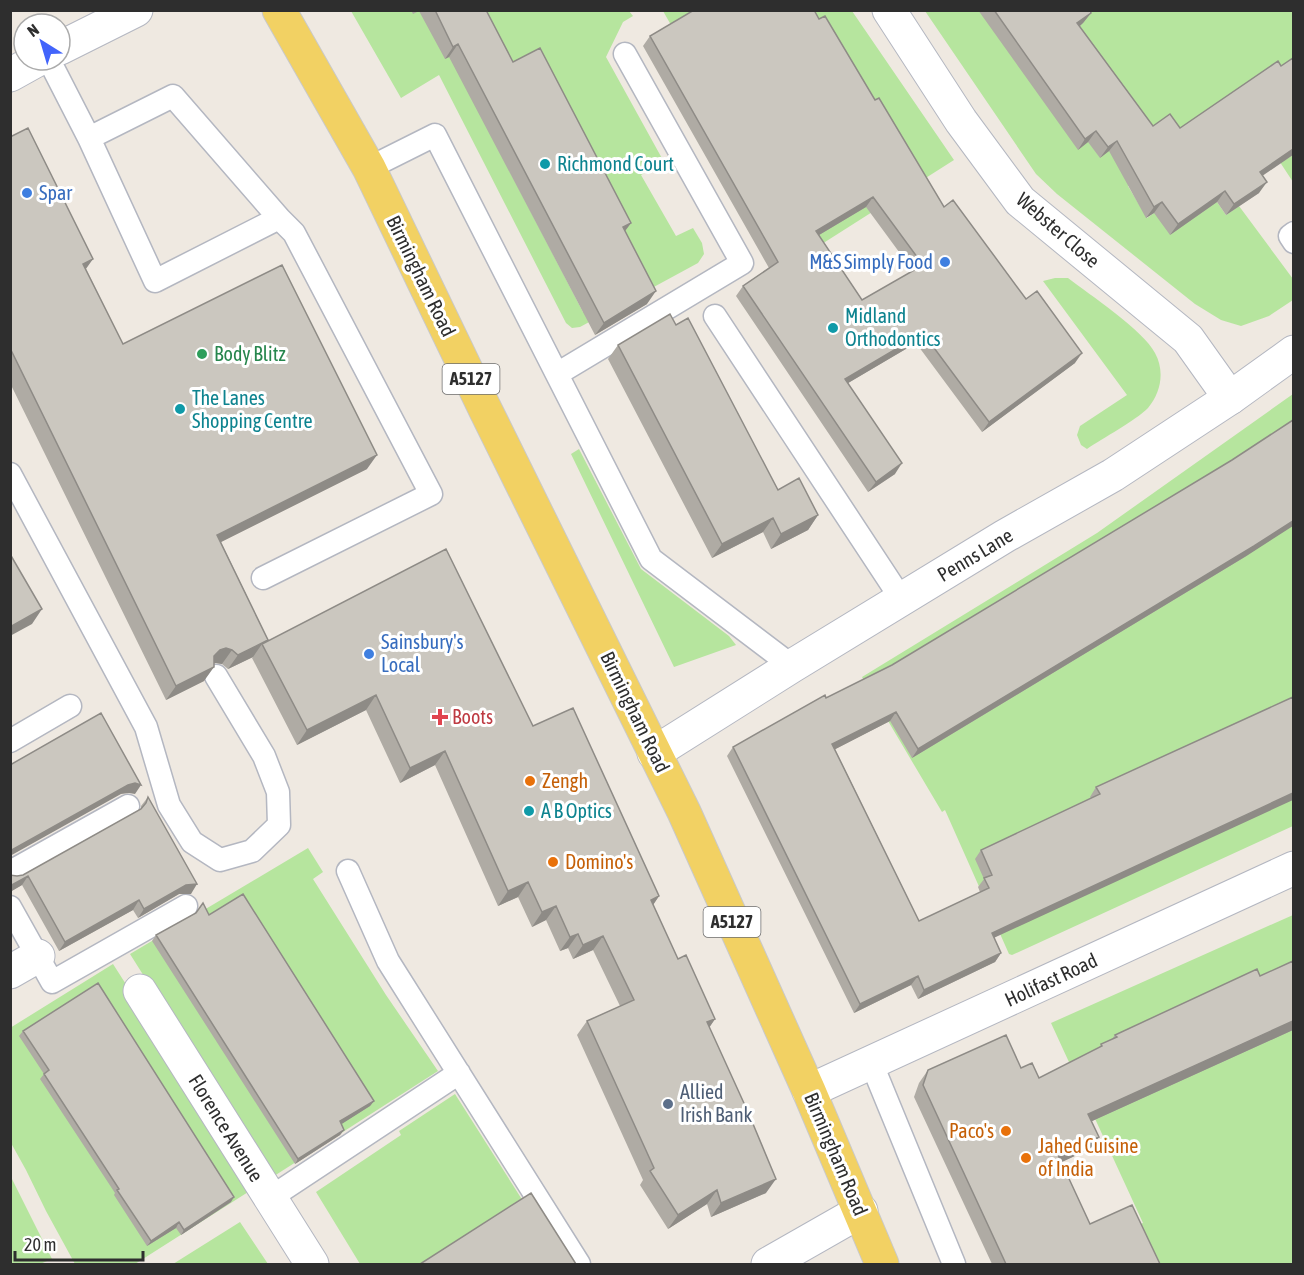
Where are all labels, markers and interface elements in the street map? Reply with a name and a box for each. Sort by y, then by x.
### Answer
north arrow [12,12,72,72]
text: N [24,20,42,40]
place label: Richmond Court [557,152,674,175]
marker: Richmond Court [538,157,552,171]
place label: Spar [39,181,73,204]
marker: Spar [20,186,34,200]
street label: Webster Close [1012,187,1105,272]
street label: Birmingham Road [382,212,461,340]
place label: M&S Simply Food [809,250,933,273]
marker: M&S Simply Food [938,255,952,269]
place label: Midland Orthodontics [845,304,941,350]
marker: Midland Orthodontics [826,321,840,335]
place label: Body Blitz [214,342,286,365]
marker: Body Blitz [195,347,209,361]
road number: A5127 [442,364,500,394]
place label: The Lanes Shopping Centre [192,386,313,432]
marker: The Lanes Shopping Centre [173,402,187,416]
street label: Penns Lane [933,523,1017,586]
place label: Sainsbury's Local [381,630,464,676]
marker: Sainsbury's Local [362,647,376,661]
street label: Birmingham Road [596,648,675,776]
place label: Boots [452,705,493,728]
marker: Boots [433,710,447,724]
place label: Zengh [542,769,588,792]
marker: Zengh [523,774,537,788]
place label: A B Optics [541,799,612,822]
marker: A B Optics [522,804,536,818]
place label: Domino's [565,850,633,873]
marker: Domino's [546,855,560,869]
road number: A5127 [704,907,760,937]
street label: Holifast Road [1001,948,1101,1011]
street label: Florence Avenue [184,1070,268,1185]
place label: Allied Irish Bank [680,1080,753,1126]
street label: Birmingham Road [800,1089,873,1219]
marker: Allied Irish Bank [661,1097,675,1111]
place label: Paco's [949,1119,994,1142]
marker: Paco's [999,1124,1013,1138]
place label: Jahed Cuisine of India [1038,1134,1138,1180]
marker: Jahed Cuisine of India [1019,1151,1033,1165]
scale bar [15,1224,142,1262]
text: 20 m [24,1234,56,1255]

